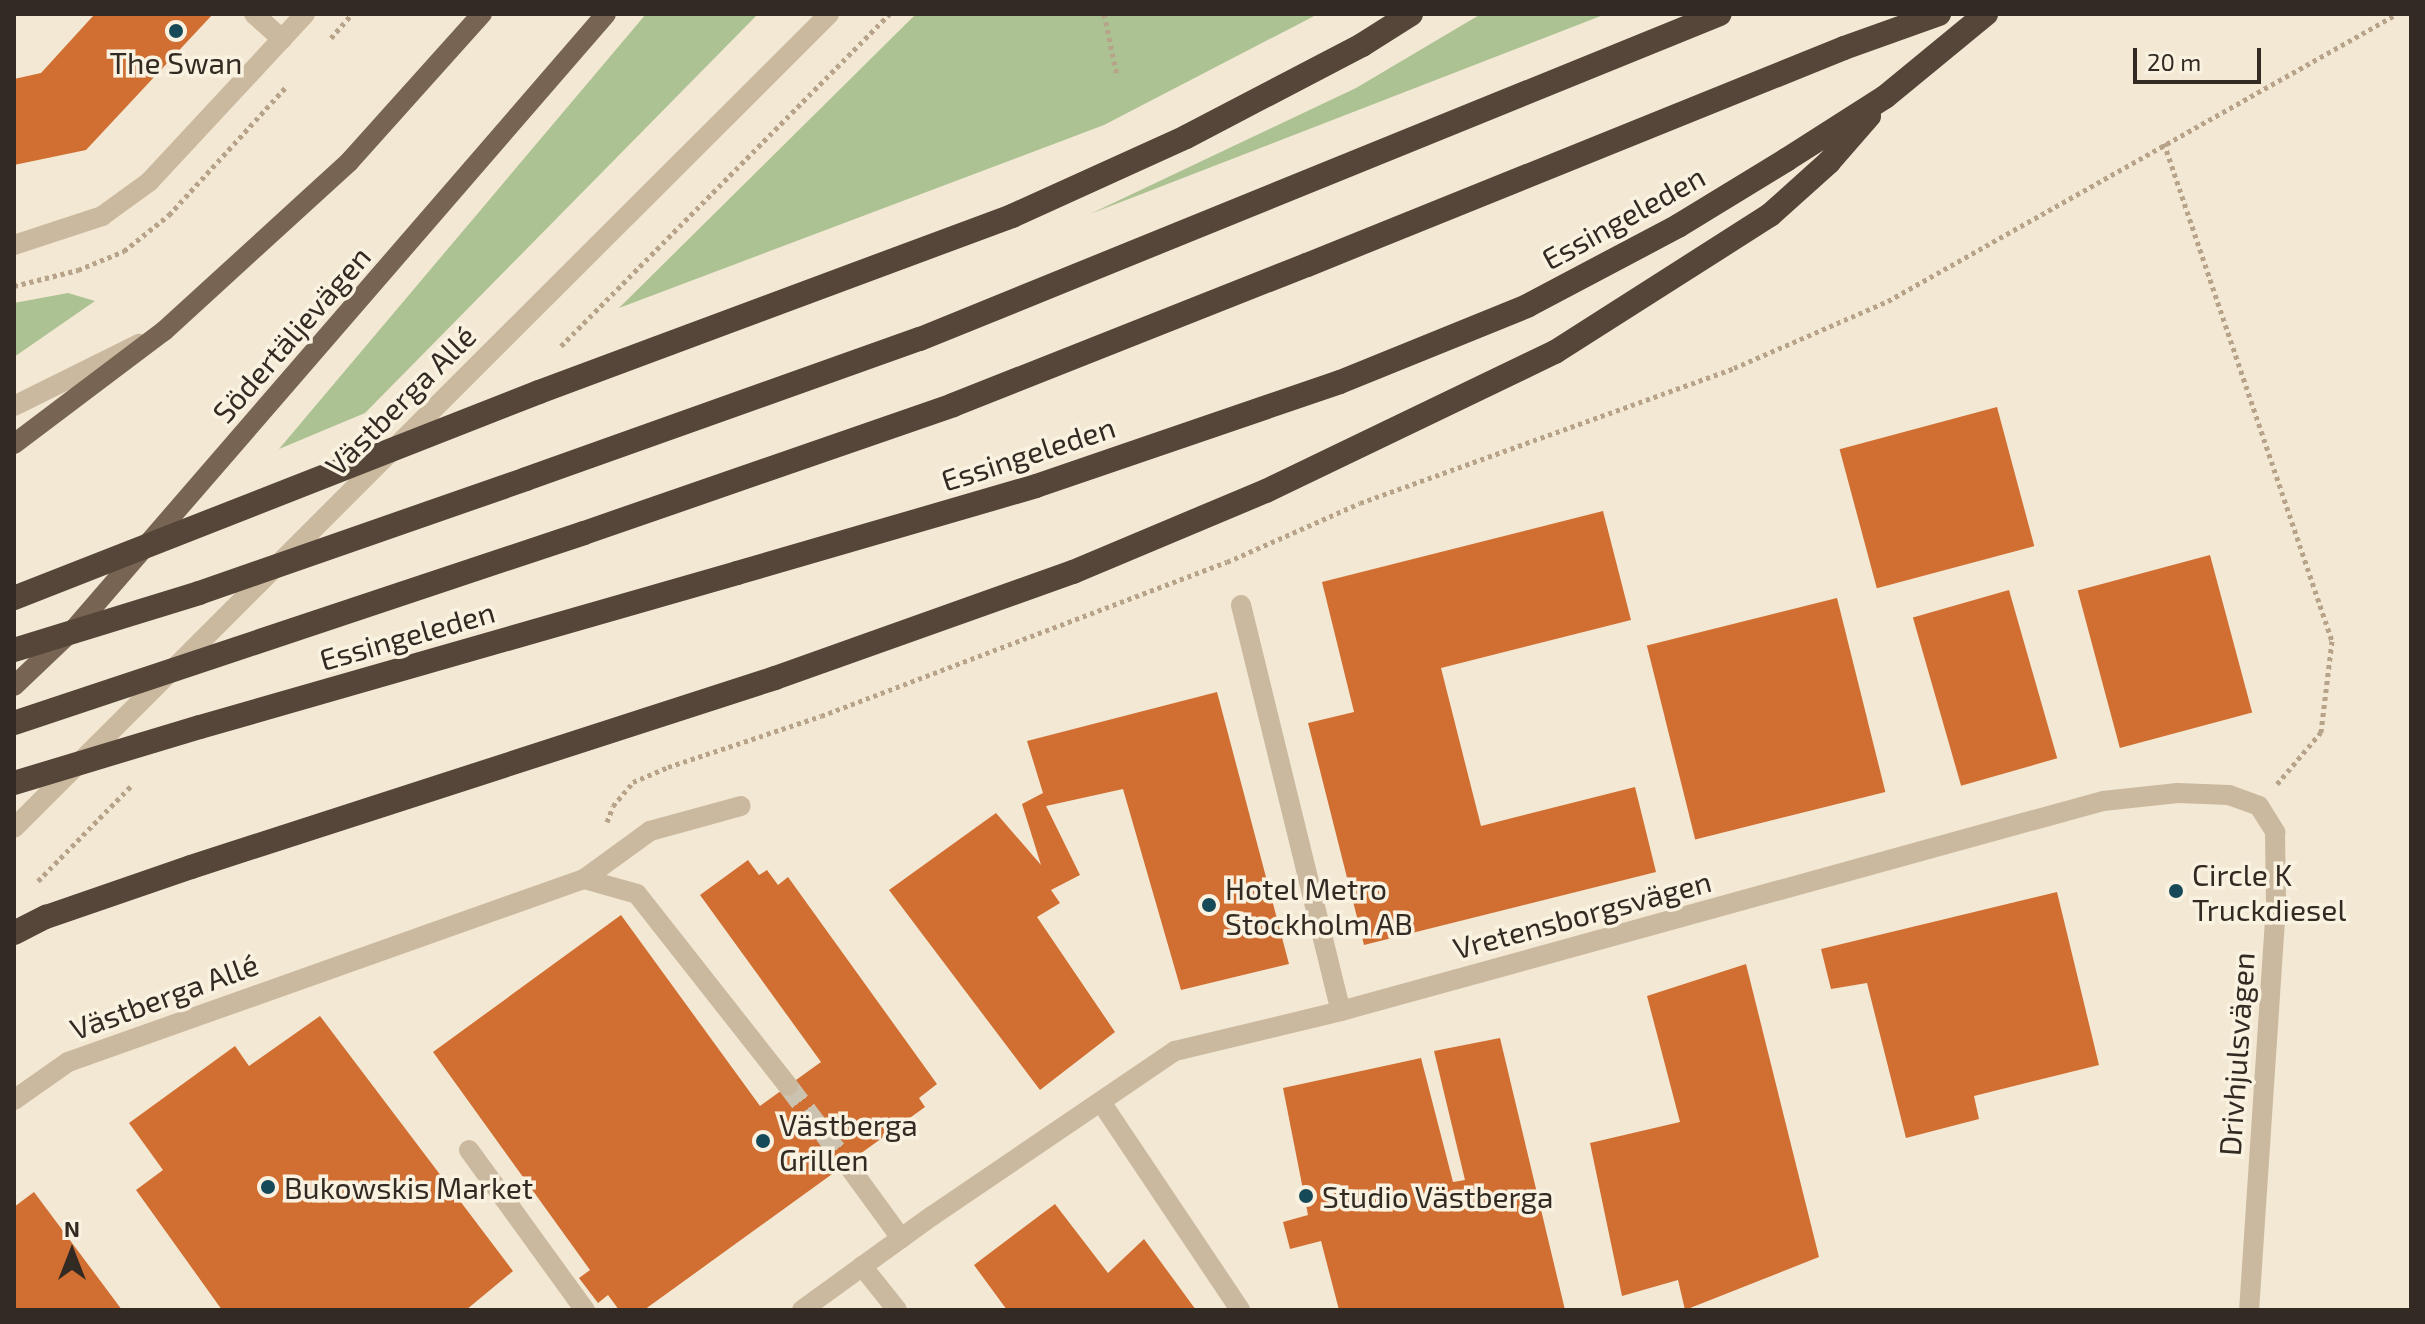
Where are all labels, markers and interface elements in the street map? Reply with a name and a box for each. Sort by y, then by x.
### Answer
marker: The Swan [167,22,185,40]
scale bar [2137,32,2265,82]
place label: The Swan [110,44,242,80]
text: 20 m [2147,47,2201,76]
street label: Essingeleden [1535,157,1711,277]
street label: Södertäljevägen [205,238,377,430]
street label: Västberga Allé [317,317,483,483]
street label: Essingeleden [937,408,1119,498]
street label: Essingeleden [315,593,499,677]
place label: Circle K Truckdiesel [2192,856,2346,926]
street label: Vretensborgsvägen [1449,862,1715,966]
place label: Hotel Metro Stockholm AB [1225,870,1414,940]
marker: Circle K Truckdiesel [2167,882,2185,900]
marker: Hotel Metro Stockholm AB [1200,896,1218,914]
street label: Västberga Allé [65,945,263,1047]
street label: Drivhjulsvägen [2211,951,2261,1157]
place label: Västberga Grillen [779,1106,918,1176]
marker: Västberga Grillen [754,1132,772,1150]
place label: Bukowskis Market [284,1169,533,1205]
marker: Bukowskis Market [259,1178,277,1196]
place label: Studio Västberga [1322,1178,1554,1214]
marker: Studio Västberga [1297,1187,1315,1205]
north arrow [32,1212,112,1292]
text: N [64,1215,80,1241]

